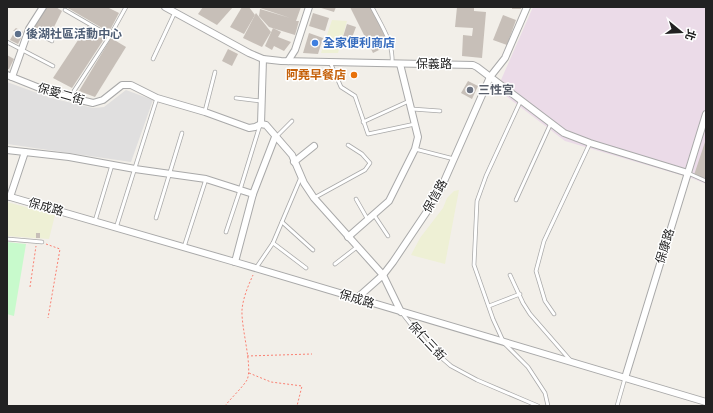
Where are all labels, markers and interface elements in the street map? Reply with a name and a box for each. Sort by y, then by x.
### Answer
north arrow [661,12,701,52]
place label: 後湖社區活動中心 [26,27,122,41]
text: 北 [683,28,698,42]
marker: 後湖社區活動中心 [13,29,23,39]
place label: 全家便利商店 [323,36,395,50]
marker: 全家便利商店 [310,38,320,48]
street label: 保義路 [416,57,452,71]
place label: 阿堯早餐店 [286,68,346,82]
marker: 阿堯早餐店 [349,70,359,80]
street label: 保愛二街 [36,81,86,107]
place label: 三性宮 [478,83,514,97]
marker: 三性宮 [465,85,475,95]
street label: 保信路 [420,177,450,215]
street label: 保成路 [27,195,65,219]
street label: 保康路 [653,227,677,265]
street label: 保成路 [338,287,376,311]
street label: 保仁三街 [406,319,448,363]

